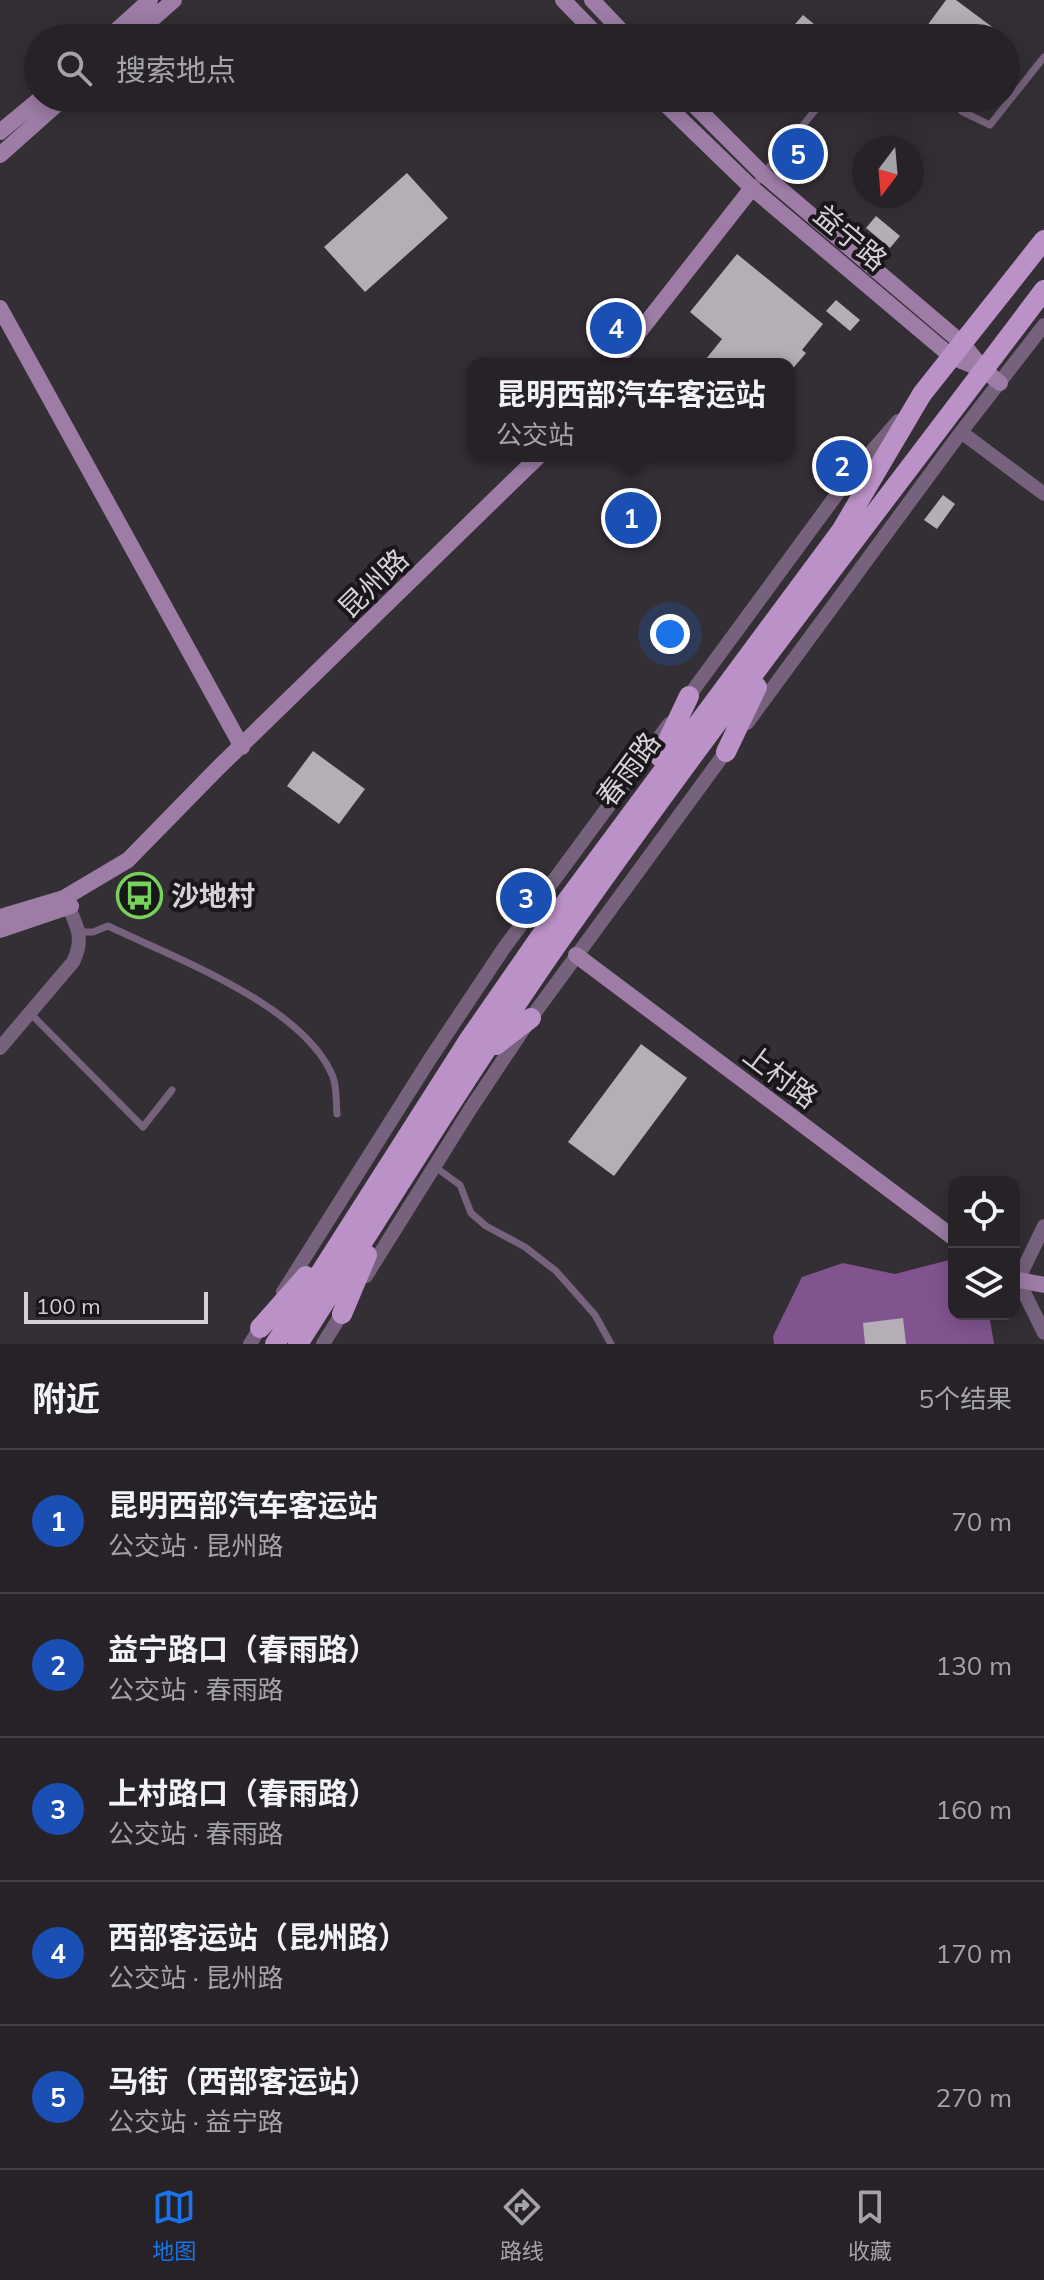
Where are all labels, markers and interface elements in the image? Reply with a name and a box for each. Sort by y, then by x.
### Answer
search box [24,24,1020,112]
icon: search [52,46,96,90]
text: 搜索地点 [116,51,236,89]
pin: 5 [772,124,824,184]
north arrow [852,136,924,208]
street label: 益宁路 [808,197,894,277]
pin: 4 [590,298,642,358]
popup [467,358,795,462]
text: 昆明西部汽车客运站 [496,375,766,413]
text: 公交站 [496,418,574,451]
pin: 2 [816,436,868,496]
pin: 1 [605,488,657,548]
street label: 昆州路 [331,541,415,625]
your location [650,614,690,654]
street label: 春雨路 [589,725,667,813]
pin: 3 [500,868,552,928]
bus stop icon: 沙地村 [116,871,164,919]
place label: 沙地村 [171,878,255,913]
street label: 上村路 [737,1037,825,1115]
map controls [948,1176,1020,1320]
button: locate [948,1176,1020,1248]
button: layers [948,1248,1020,1320]
scale bar [24,1288,208,1324]
text: 100 m [36,1292,101,1320]
text: 附近 [32,1377,100,1420]
text: 5个结果 [918,1382,1012,1415]
text: 昆明西部汽车客运站 [108,1486,378,1524]
text: 1 [50,1505,66,1538]
text: 70 m [951,1505,1012,1538]
text: 公交站 · 昆州路 [108,1529,284,1562]
text: 益宁路口（春雨路） [108,1630,378,1668]
text: 2 [50,1649,66,1682]
text: 130 m [936,1649,1012,1682]
text: 公交站 · 春雨路 [108,1673,284,1706]
text: 上村路口（春雨路） [108,1774,378,1812]
text: 3 [50,1793,66,1826]
text: 160 m [936,1793,1012,1826]
text: 公交站 · 春雨路 [108,1817,284,1850]
text: 西部客运站（昆州路） [108,1918,408,1956]
text: 4 [50,1937,66,1970]
text: 170 m [936,1937,1012,1970]
text: 公交站 · 昆州路 [108,1961,284,1994]
text: 马街（西部客运站） [108,2062,378,2100]
text: 5 [50,2081,66,2114]
text: 270 m [936,2081,1012,2114]
text: 公交站 · 益宁路 [108,2105,284,2138]
tab: 地图 [152,2185,196,2265]
tab: 路线 [500,2185,544,2265]
tab: 收藏 [848,2185,892,2265]

